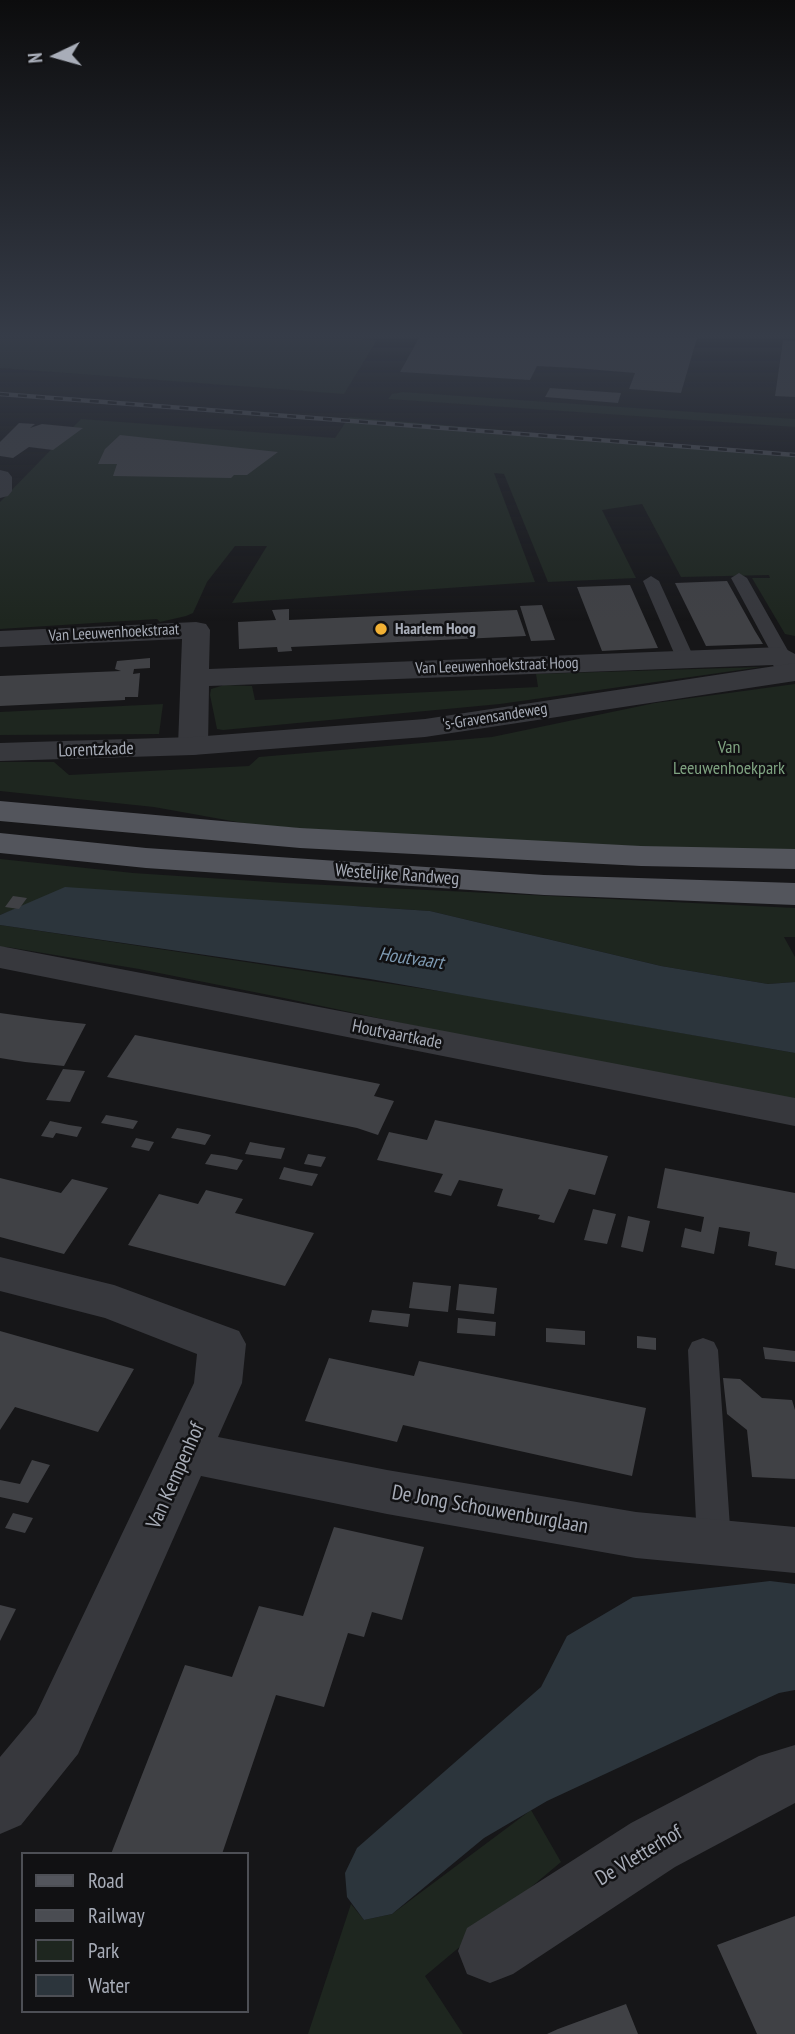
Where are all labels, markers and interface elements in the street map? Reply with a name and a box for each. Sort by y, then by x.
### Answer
north arrow [21,21,91,91]
text: N [23,52,47,64]
place label: Haarlem Hoog [395,619,476,639]
street label: Van Leeuwenhoekstraat [48,620,180,646]
marker: Haarlem Hoog [373,621,389,637]
street label: Van Leeuwenhoekstraat Hoog [415,654,579,678]
street label: 's-Gravensandeweg [441,699,549,735]
park label: Van Leeuwenhoekpark [673,737,785,780]
street label: Lorentzkade [58,738,134,762]
street label: Westelijke Randweg [334,860,460,890]
water label: Houtvaart [377,943,445,975]
street label: Houtvaartkade [350,1016,444,1054]
street label: Van Kempenhof [141,1419,211,1533]
street label: De Jong Schouwenburglaan [390,1480,590,1540]
street label: De Vletterhof [591,1820,687,1892]
legend [21,1852,248,2013]
text: Road [88,1867,124,1894]
text: Railway [88,1902,145,1929]
text: Park [88,1937,119,1964]
text: Water [88,1972,130,1999]

